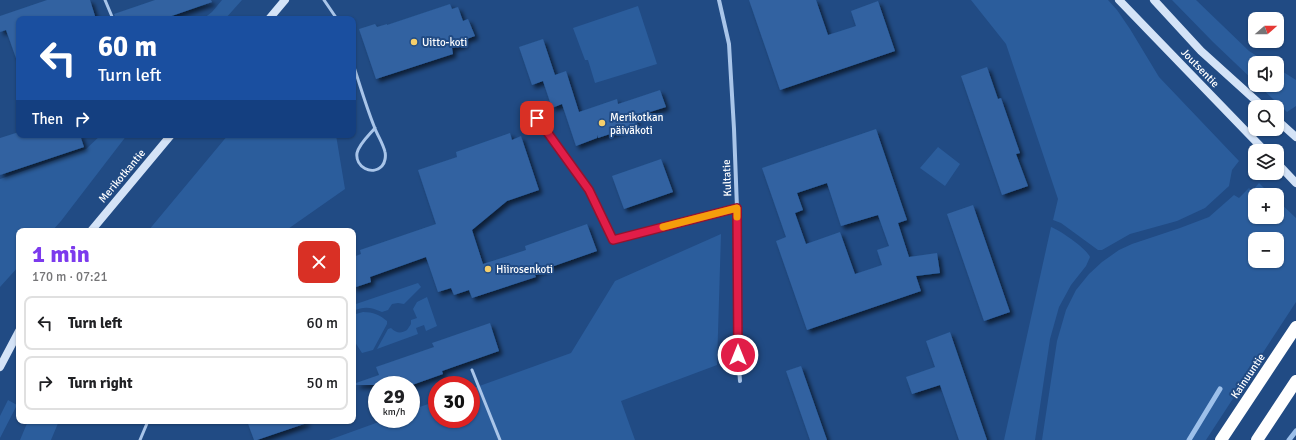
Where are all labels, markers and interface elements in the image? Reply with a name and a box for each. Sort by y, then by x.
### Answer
north arrow [1248,12,1284,48]
map controls [1248,12,1284,268]
text: 60 m [98,30,157,64]
icon: left [32,32,84,84]
place label: Uitto-koti [422,36,467,49]
marker: Uitto-koti [409,37,419,47]
street label: Joutsentie [1178,46,1222,90]
button: sound [1248,56,1284,92]
text: Turn left [98,64,161,86]
button: search [1248,100,1284,136]
pin [520,101,554,135]
icon: arrive [526,107,548,129]
icon: right [71,108,93,130]
text: Then [32,110,63,128]
place label: Merikotkan päiväkoti [610,111,663,137]
marker: Merikotkan päiväkoti [597,118,607,128]
button: layers [1248,144,1284,180]
street label: Merikotkantie [96,147,148,205]
street label: Kultatie [720,159,734,197]
button: + [1248,188,1284,224]
button: − [1248,232,1284,268]
text: 1 min [32,239,90,269]
button: close [298,241,340,283]
place label: Hiirosenkoti [496,263,553,276]
marker: Hiirosenkoti [483,264,493,274]
text: 170 m · 07:21 [32,269,108,285]
icon: left [34,312,56,334]
text: Turn left [68,314,122,332]
text: 60 m [307,314,338,332]
position arrow [717,334,759,376]
street label: Kainuuntie [1228,351,1268,401]
icon: right [34,372,56,394]
text: Turn right [68,374,133,392]
text: 50 m [307,374,338,392]
speed limit sign: 30 [428,376,480,428]
text: 29 [383,384,405,409]
text: km/h [383,406,405,418]

